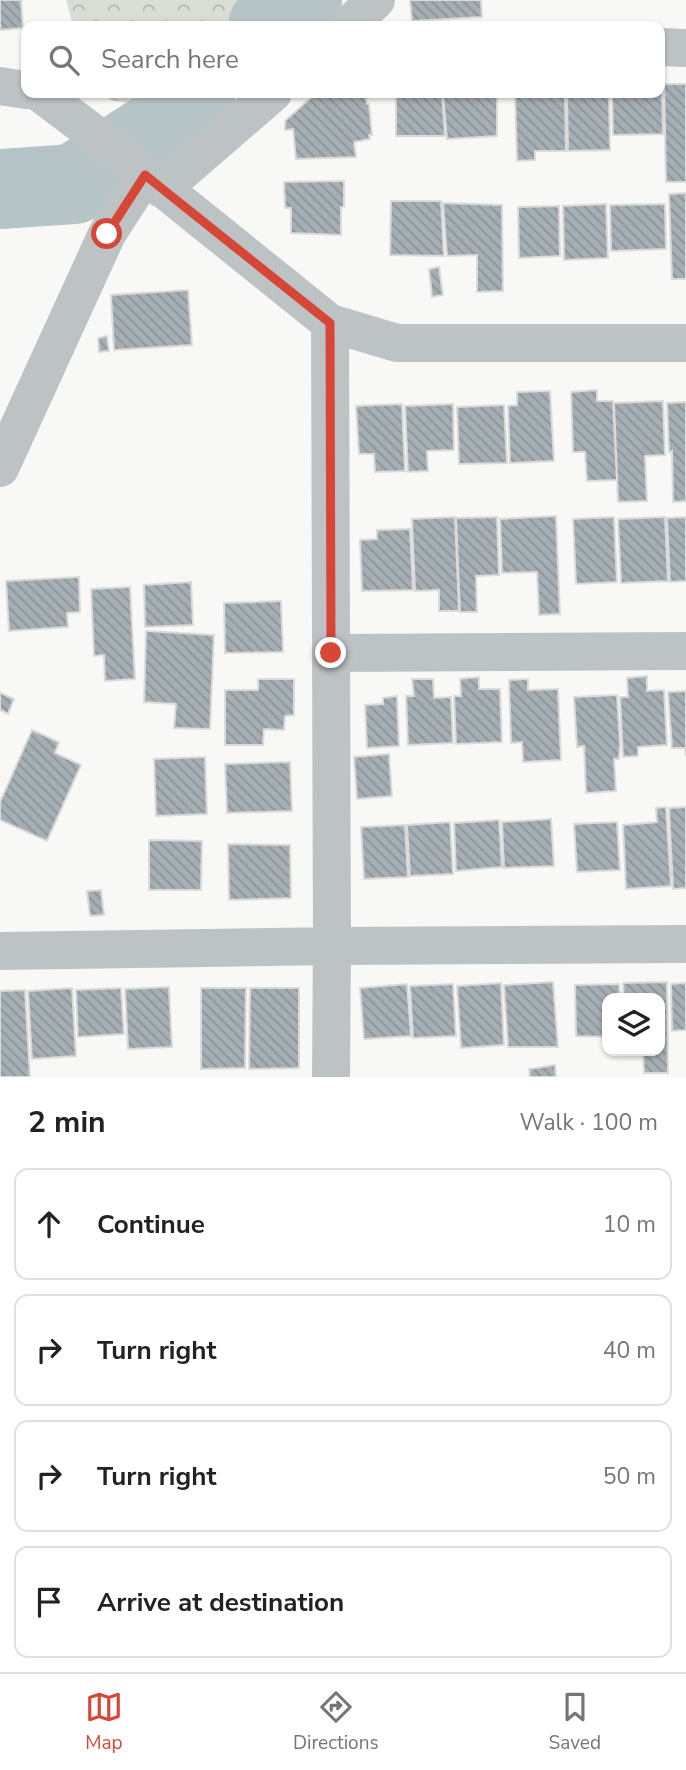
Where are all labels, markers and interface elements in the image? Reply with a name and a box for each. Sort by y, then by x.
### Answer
search box [21,21,665,98]
icon: search [45,41,83,79]
text: Search here [101,42,239,77]
route start [91,218,122,249]
route end [315,637,346,668]
map controls [602,993,665,1056]
button: layers [602,993,665,1056]
text: 2 min [28,1102,106,1143]
text: Walk · 100 m [519,1107,658,1138]
icon: ahead [30,1205,68,1243]
text: Continue [97,1207,205,1242]
text: 10 m [603,1209,656,1240]
icon: right [30,1331,68,1369]
text: Turn right [97,1333,216,1368]
text: 40 m [603,1335,656,1366]
icon: right [30,1457,68,1495]
text: Turn right [97,1459,216,1494]
text: 50 m [603,1461,656,1492]
icon: arrive [30,1583,68,1621]
text: Arrive at destination [97,1585,344,1620]
tab: Map [85,1688,123,1756]
tab: Directions [293,1688,379,1756]
tab: Saved [549,1688,601,1756]

